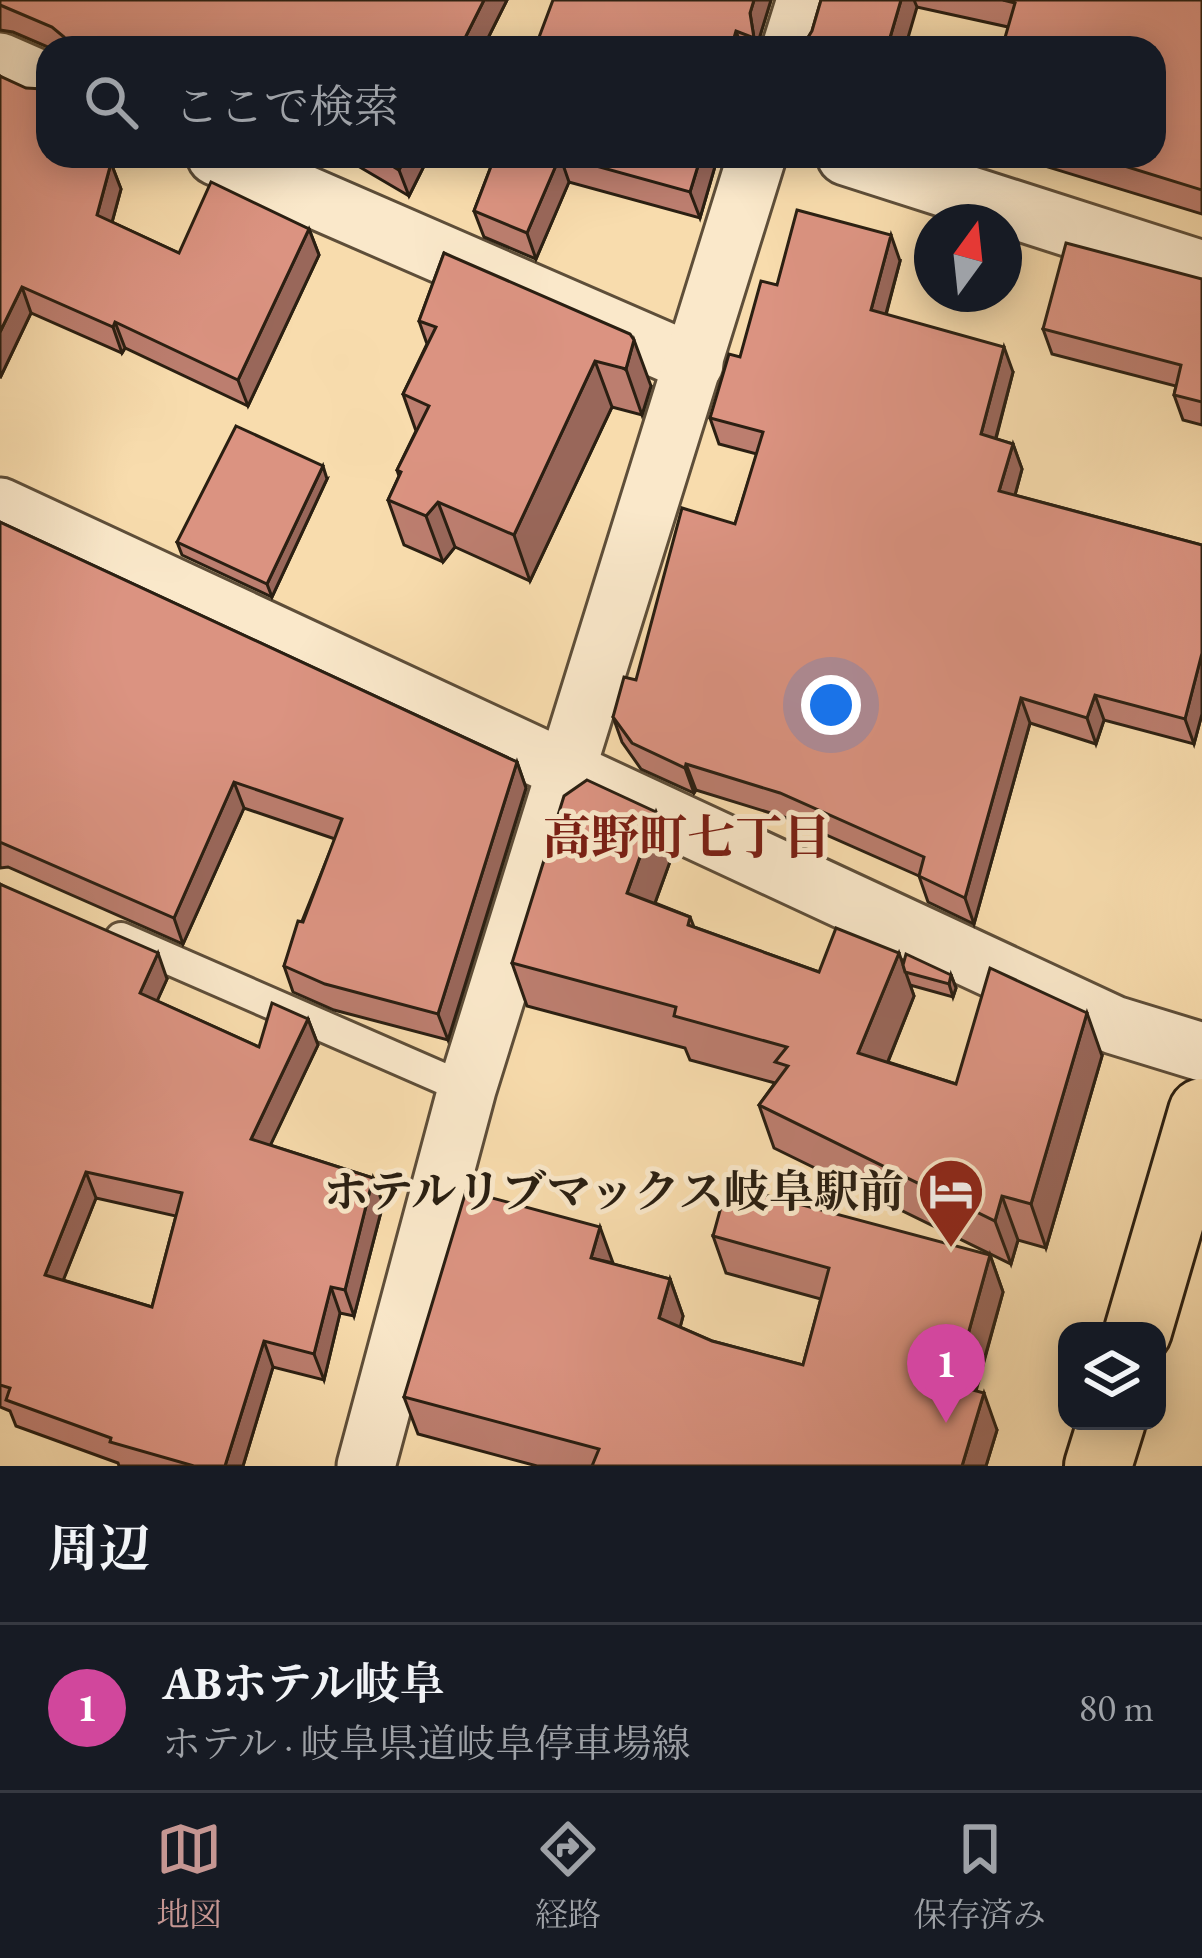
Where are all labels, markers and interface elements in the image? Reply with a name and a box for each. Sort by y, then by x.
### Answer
search box [36,36,1166,168]
icon: search [78,69,144,135]
text: ここで検索 [174,77,399,135]
north arrow [914,204,1022,312]
your location [801,675,861,735]
district label: 高野町七丁目 [543,806,831,868]
hotel icon: ホテルリブマックス岐阜駅前 [916,1156,986,1250]
place label: ホテルリブマックス岐阜駅前 [323,1162,904,1220]
map controls [1058,1322,1166,1430]
button: layers [1058,1322,1166,1430]
pin: 1 [907,1324,985,1423]
text: 周辺 [48,1515,150,1581]
text: ABホテル岐阜 [162,1654,445,1712]
text: 1 [77,1682,97,1733]
text: 80 m [1078,1682,1154,1733]
text: ホテル · 岐阜県道岐阜停車場線 [162,1718,690,1769]
tab: 地図 [156,1816,222,1936]
tab: 経路 [535,1816,601,1936]
tab: 保存済み [914,1816,1046,1936]

